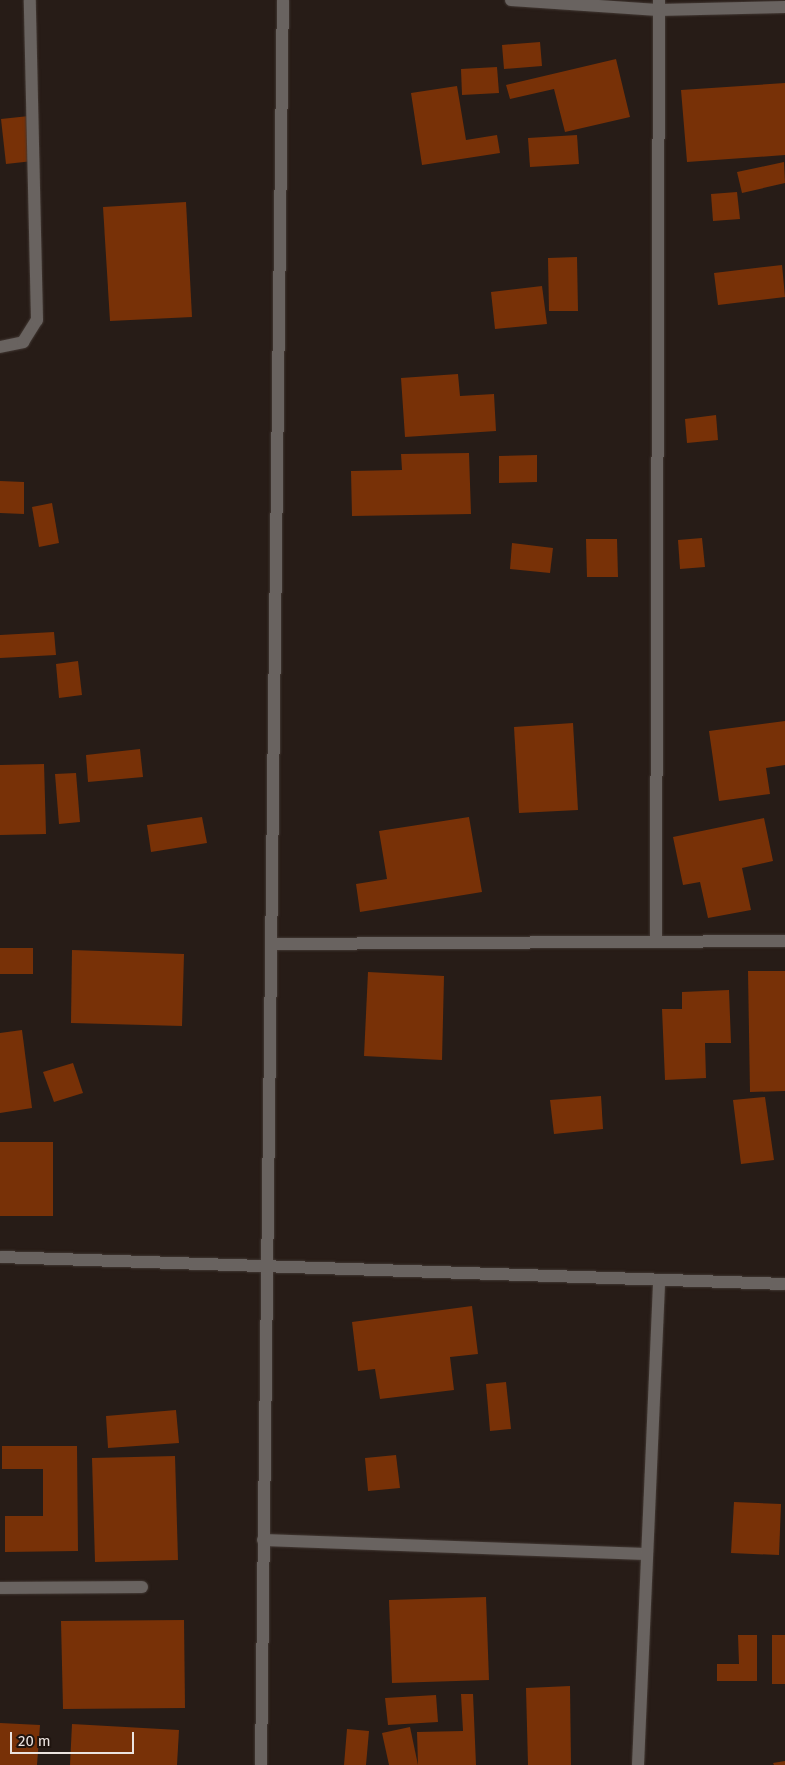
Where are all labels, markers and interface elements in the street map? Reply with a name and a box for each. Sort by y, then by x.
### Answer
scale bar [12,1722,136,1754]
text: 20 m [18,1732,51,1750]

